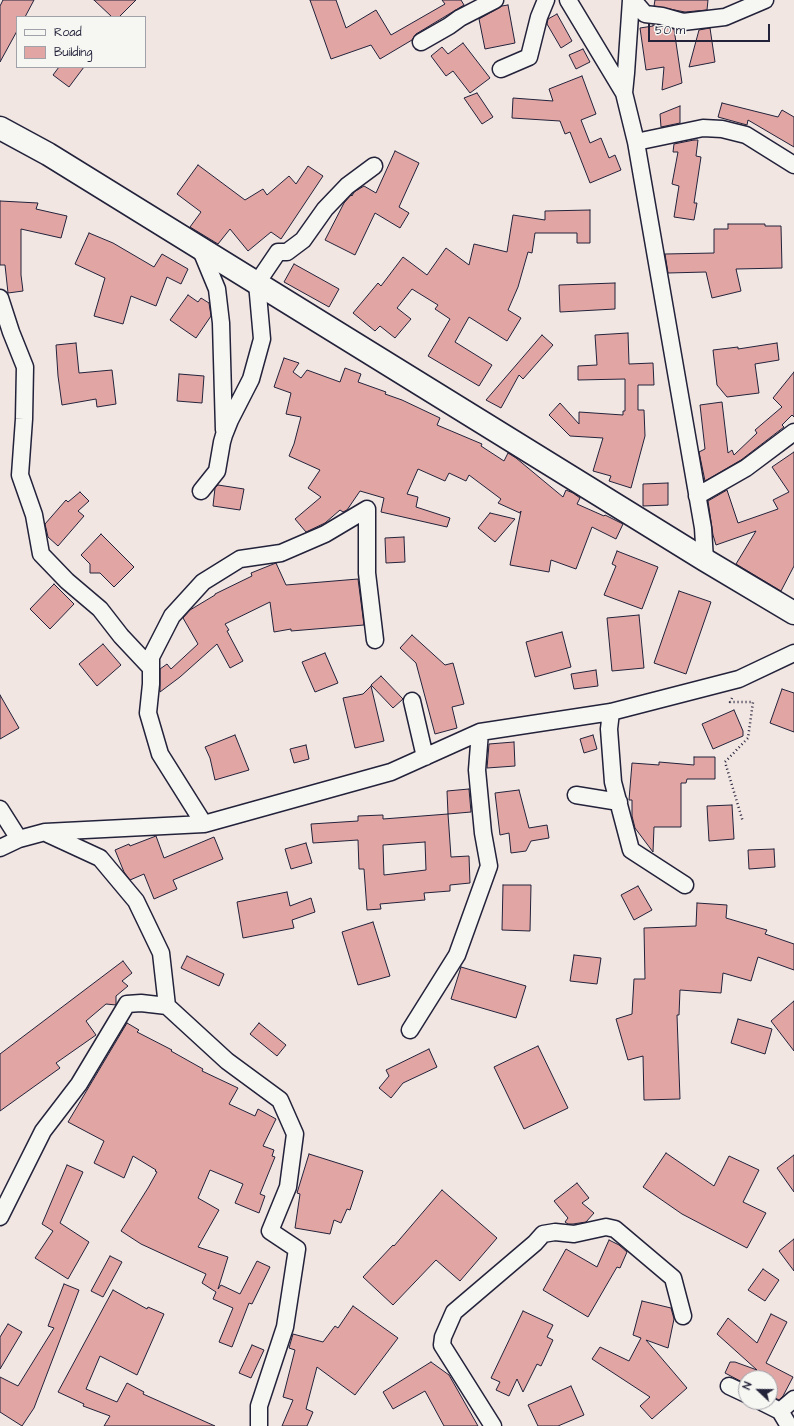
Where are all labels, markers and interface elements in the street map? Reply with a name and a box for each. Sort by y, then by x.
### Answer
legend [16,16,146,68]
scale bar [650,16,772,42]
text: 50 m [655,22,685,39]
text: Road [54,24,82,41]
text: Building [54,44,92,61]
north arrow [738,1370,778,1410]
text: N [739,1380,756,1392]

